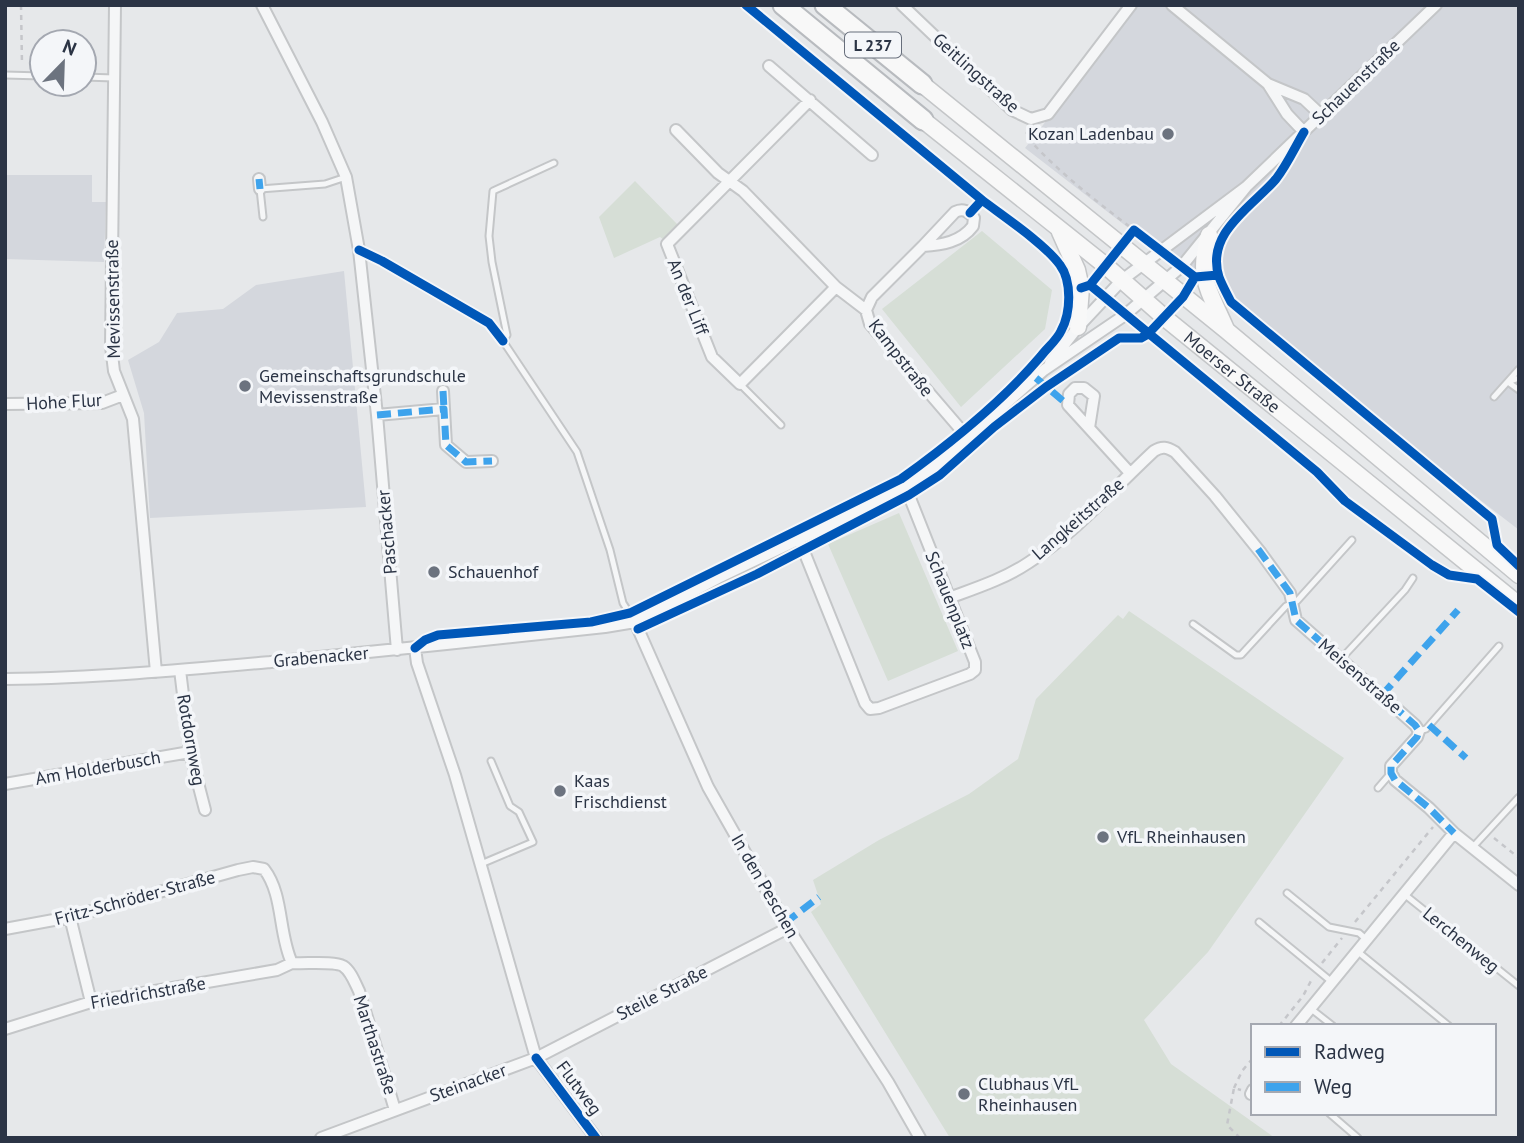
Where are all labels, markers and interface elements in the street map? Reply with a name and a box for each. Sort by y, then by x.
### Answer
north arrow [28,28,98,98]
street label: Geitlingstraße [928,28,1025,118]
road number: L 237 [845,32,901,58]
text: N [59,34,80,61]
street label: Schauenstraße [1307,34,1405,129]
place label: Kozan Ladenbau [1028,122,1154,145]
marker: Kozan Ladenbau [1160,126,1176,142]
street label: Mevissenstraße [100,239,125,359]
street label: An der Liff [663,255,715,340]
street label: Kampstraße [864,314,939,401]
street label: Moerser Straße [1179,326,1285,418]
place label: Gemeinschaftsgrundschule Mevissenstraße [259,364,466,408]
marker: Gemeinschaftsgrundschule Mevissenstraße [237,378,253,394]
street label: Hohe Flur [25,388,102,415]
street label: Langkeitstraße [1027,472,1128,565]
street label: Paschacker [371,489,402,575]
street label: Schauenplatz [920,548,980,652]
place label: Schauenhof [448,560,539,583]
marker: Schauenhof [426,564,442,580]
street label: Meisenstraße [1314,633,1407,718]
street label: Grabenacker [272,641,370,672]
street label: Rotdornweg [172,692,211,787]
street label: Am Holderbusch [33,745,162,790]
place label: Kaas Frischdienst [574,769,667,813]
marker: Kaas Frischdienst [552,783,568,799]
place label: VfL Rheinhausen [1116,825,1246,848]
marker: VfL Rheinhausen [1095,829,1111,845]
street label: In den Peschen [726,830,805,942]
street label: Fritz-Schröder-Straße [52,865,218,930]
street label: Lerchenweg [1418,902,1504,978]
street label: Steile Straße [612,960,711,1025]
street label: Friedrichstraße [89,971,207,1014]
street label: Marthastraße [349,992,402,1097]
legend [1251,1024,1496,1115]
text: Radweg [1314,1038,1385,1065]
street label: Flutweg [552,1056,607,1119]
street label: Steinacker [426,1058,509,1107]
place label: Clubhaus VfL Rheinhausen [978,1072,1079,1116]
text: Weg [1314,1073,1352,1100]
marker: Clubhaus VfL Rheinhausen [956,1086,972,1102]

